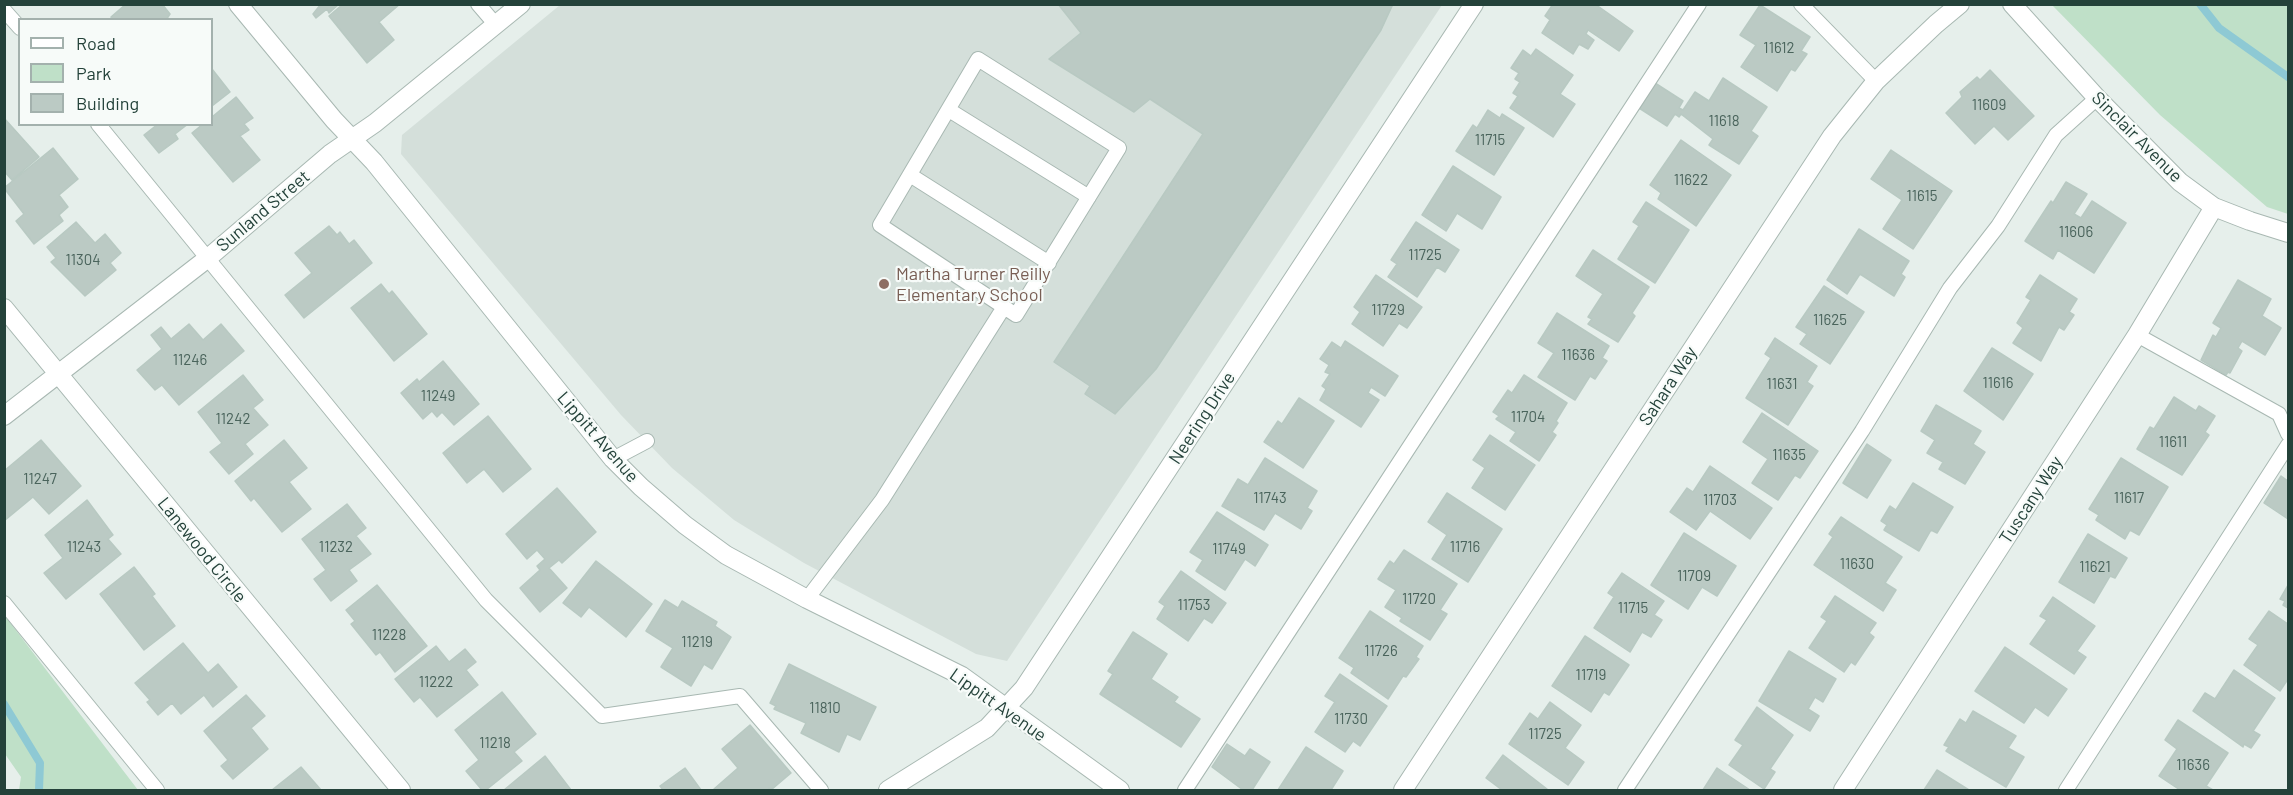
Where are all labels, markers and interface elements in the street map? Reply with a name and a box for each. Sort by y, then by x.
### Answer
legend [18,18,213,126]
text: Road [76,32,116,54]
house number: 11612 [1763,39,1795,57]
text: Park [76,62,111,84]
street label: Sinclair Avenue [2087,87,2187,187]
text: Building [76,92,139,114]
house number: 11609 [1972,96,2006,114]
house number: 11618 [1708,112,1740,130]
house number: 11715 [1475,131,1505,149]
street label: Sunland Street [212,166,314,256]
house number: 11622 [1674,171,1708,189]
house number: 11615 [1907,187,1937,205]
house number: 11606 [2059,223,2093,241]
house number: 11725 [1408,246,1442,264]
house number: 11304 [65,251,101,269]
place label: Martha Turner Reilly Elementary School [896,263,1051,306]
marker: Martha Turner Reilly Elementary School [877,277,891,291]
house number: 11729 [1371,301,1405,319]
house number: 11625 [1813,311,1847,329]
street label: Sahara Way [1634,342,1702,430]
house number: 11636 [1561,346,1595,364]
house number: 11246 [173,351,207,369]
street label: Neering Drive [1164,368,1240,468]
house number: 11616 [1983,374,2013,392]
house number: 11631 [1766,375,1798,393]
house number: 11249 [421,387,455,405]
street label: Lippitt Avenue [553,387,643,487]
house number: 11704 [1511,408,1545,426]
house number: 11242 [216,410,250,428]
house number: 11611 [2159,433,2187,451]
house number: 11635 [1772,446,1806,464]
street label: Tuscany Way [1995,452,2067,548]
house number: 11247 [23,470,57,488]
house number: 11743 [1253,489,1287,507]
house number: 11617 [2114,489,2144,507]
house number: 11703 [1703,491,1737,509]
street label: Lanewood Circle [153,493,251,607]
house number: 11243 [67,538,101,556]
house number: 11232 [319,538,353,556]
house number: 11716 [1450,538,1480,556]
house number: 11749 [1212,540,1246,558]
house number: 11630 [1840,555,1874,573]
house number: 11621 [2079,558,2111,576]
house number: 11709 [1677,567,1711,585]
house number: 11720 [1402,590,1436,608]
house number: 11753 [1177,596,1211,614]
house number: 11715 [1618,599,1648,617]
house number: 11228 [372,626,406,644]
house number: 11219 [681,633,713,651]
house number: 11726 [1364,642,1398,660]
street label: Lippitt Avenue [945,664,1051,746]
house number: 11719 [1576,666,1606,684]
house number: 11222 [419,673,453,691]
house number: 11810 [809,699,841,717]
house number: 11730 [1334,710,1368,728]
house number: 11725 [1528,725,1562,743]
house number: 11218 [479,734,511,752]
house number: 11636 [2176,756,2210,774]

